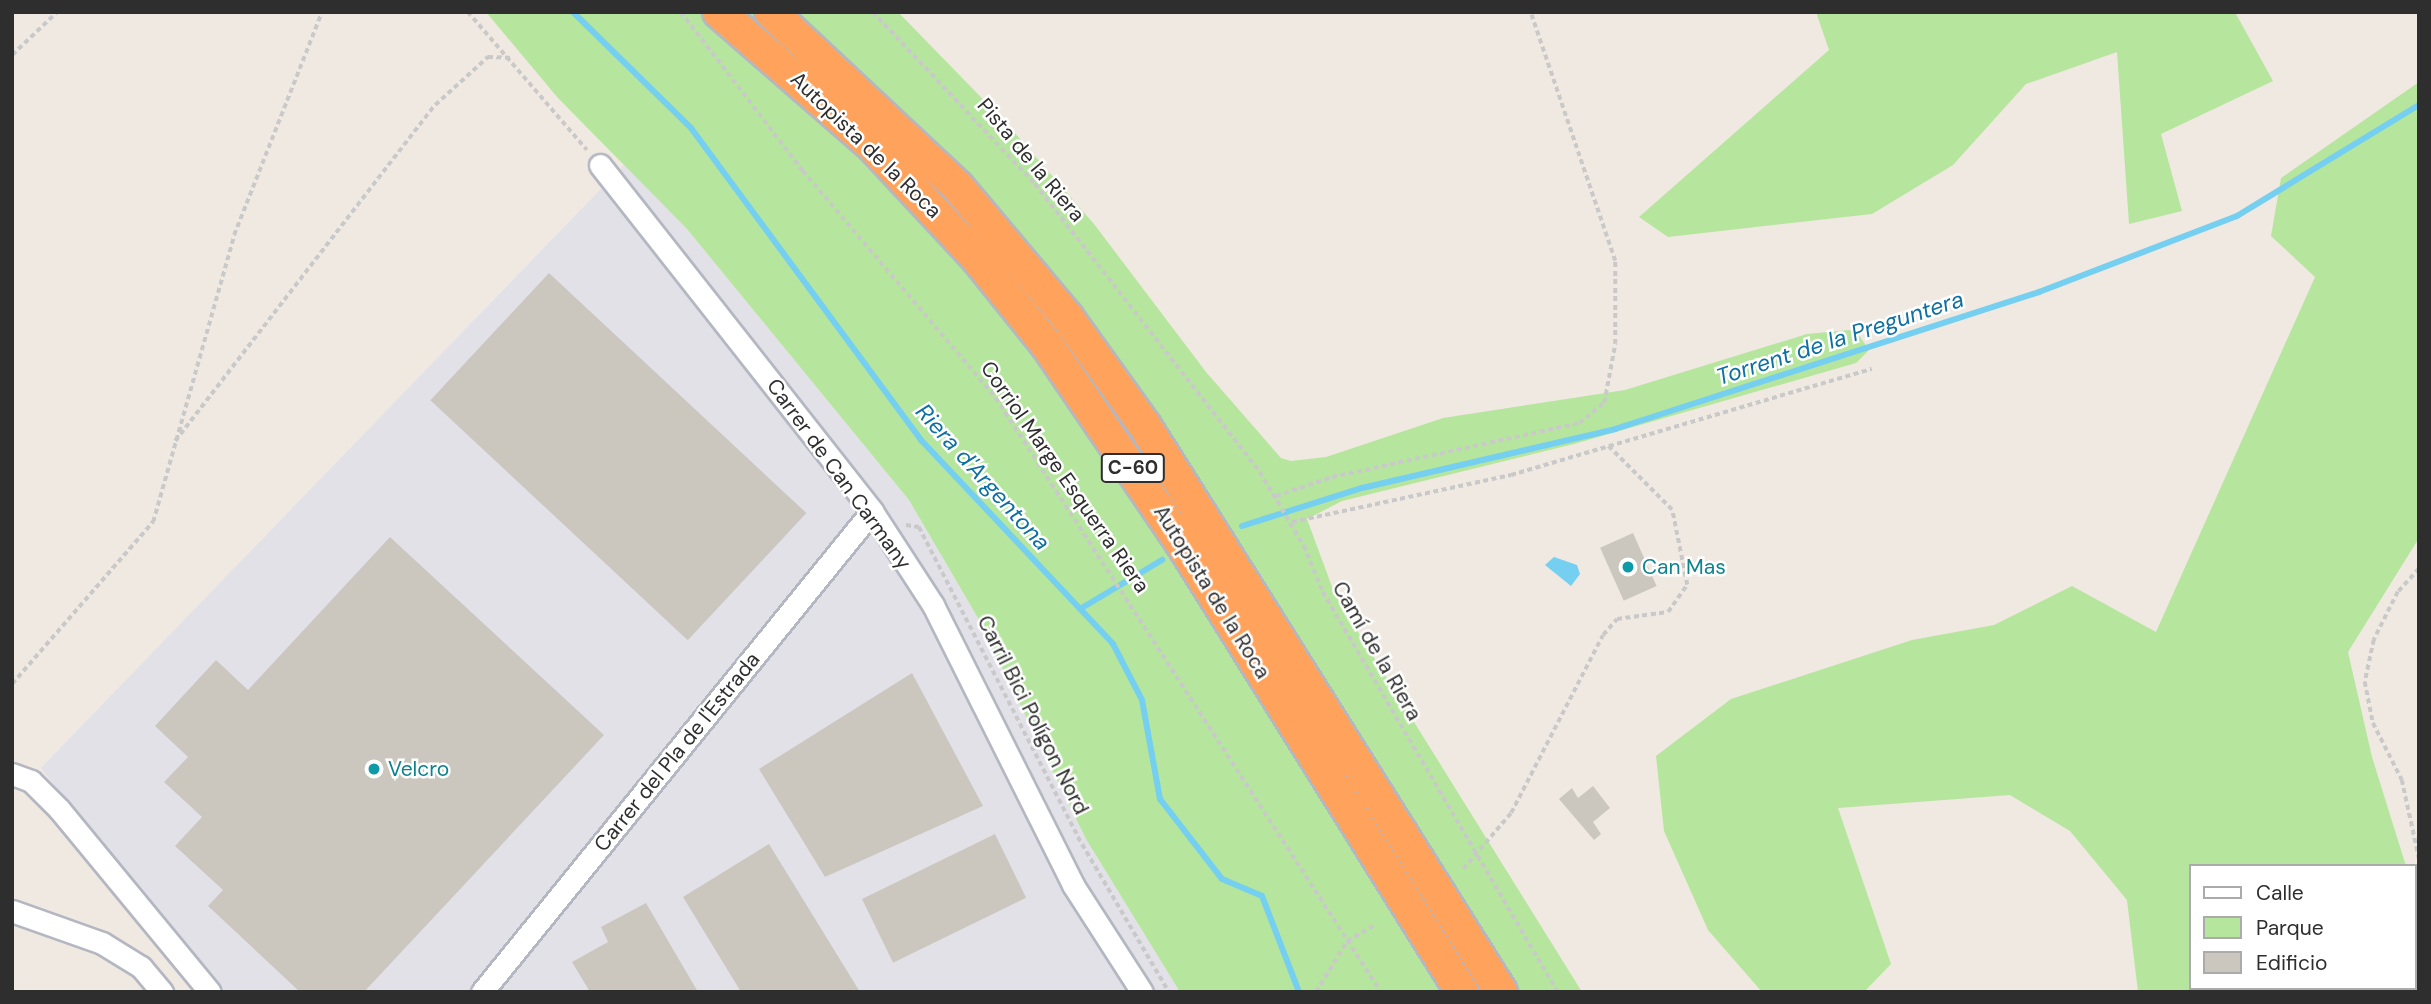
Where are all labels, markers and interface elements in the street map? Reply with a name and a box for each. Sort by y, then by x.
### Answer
street label: Autopista de la Roca [785,67,947,223]
street label: Pista de la Riera [972,93,1090,227]
water label: Torrent de la Preguntera [1713,285,1967,391]
street label: Corriol Marge Esquerra Riera [975,356,1155,598]
street label: Carrer de Can Carmany [761,374,917,574]
water label: Riera d'Argentona [910,398,1056,556]
road number: C-60 [1100,453,1166,484]
street label: Autopista de la Roca [1148,501,1276,683]
place label: Can Mas [1642,554,1726,580]
marker: Can Mas [1620,559,1636,575]
street label: Camí de la Riera [1327,577,1427,725]
street label: Carril Bici Polígon Nord [972,611,1094,819]
street label: Carrer del Pla de l'Estrada [589,647,765,857]
place label: Velcro [388,756,449,782]
marker: Velcro [366,761,382,777]
legend [2190,864,2417,990]
text: Calle [2256,879,2304,907]
text: Parque [2256,914,2324,942]
text: Edificio [2256,949,2327,977]

